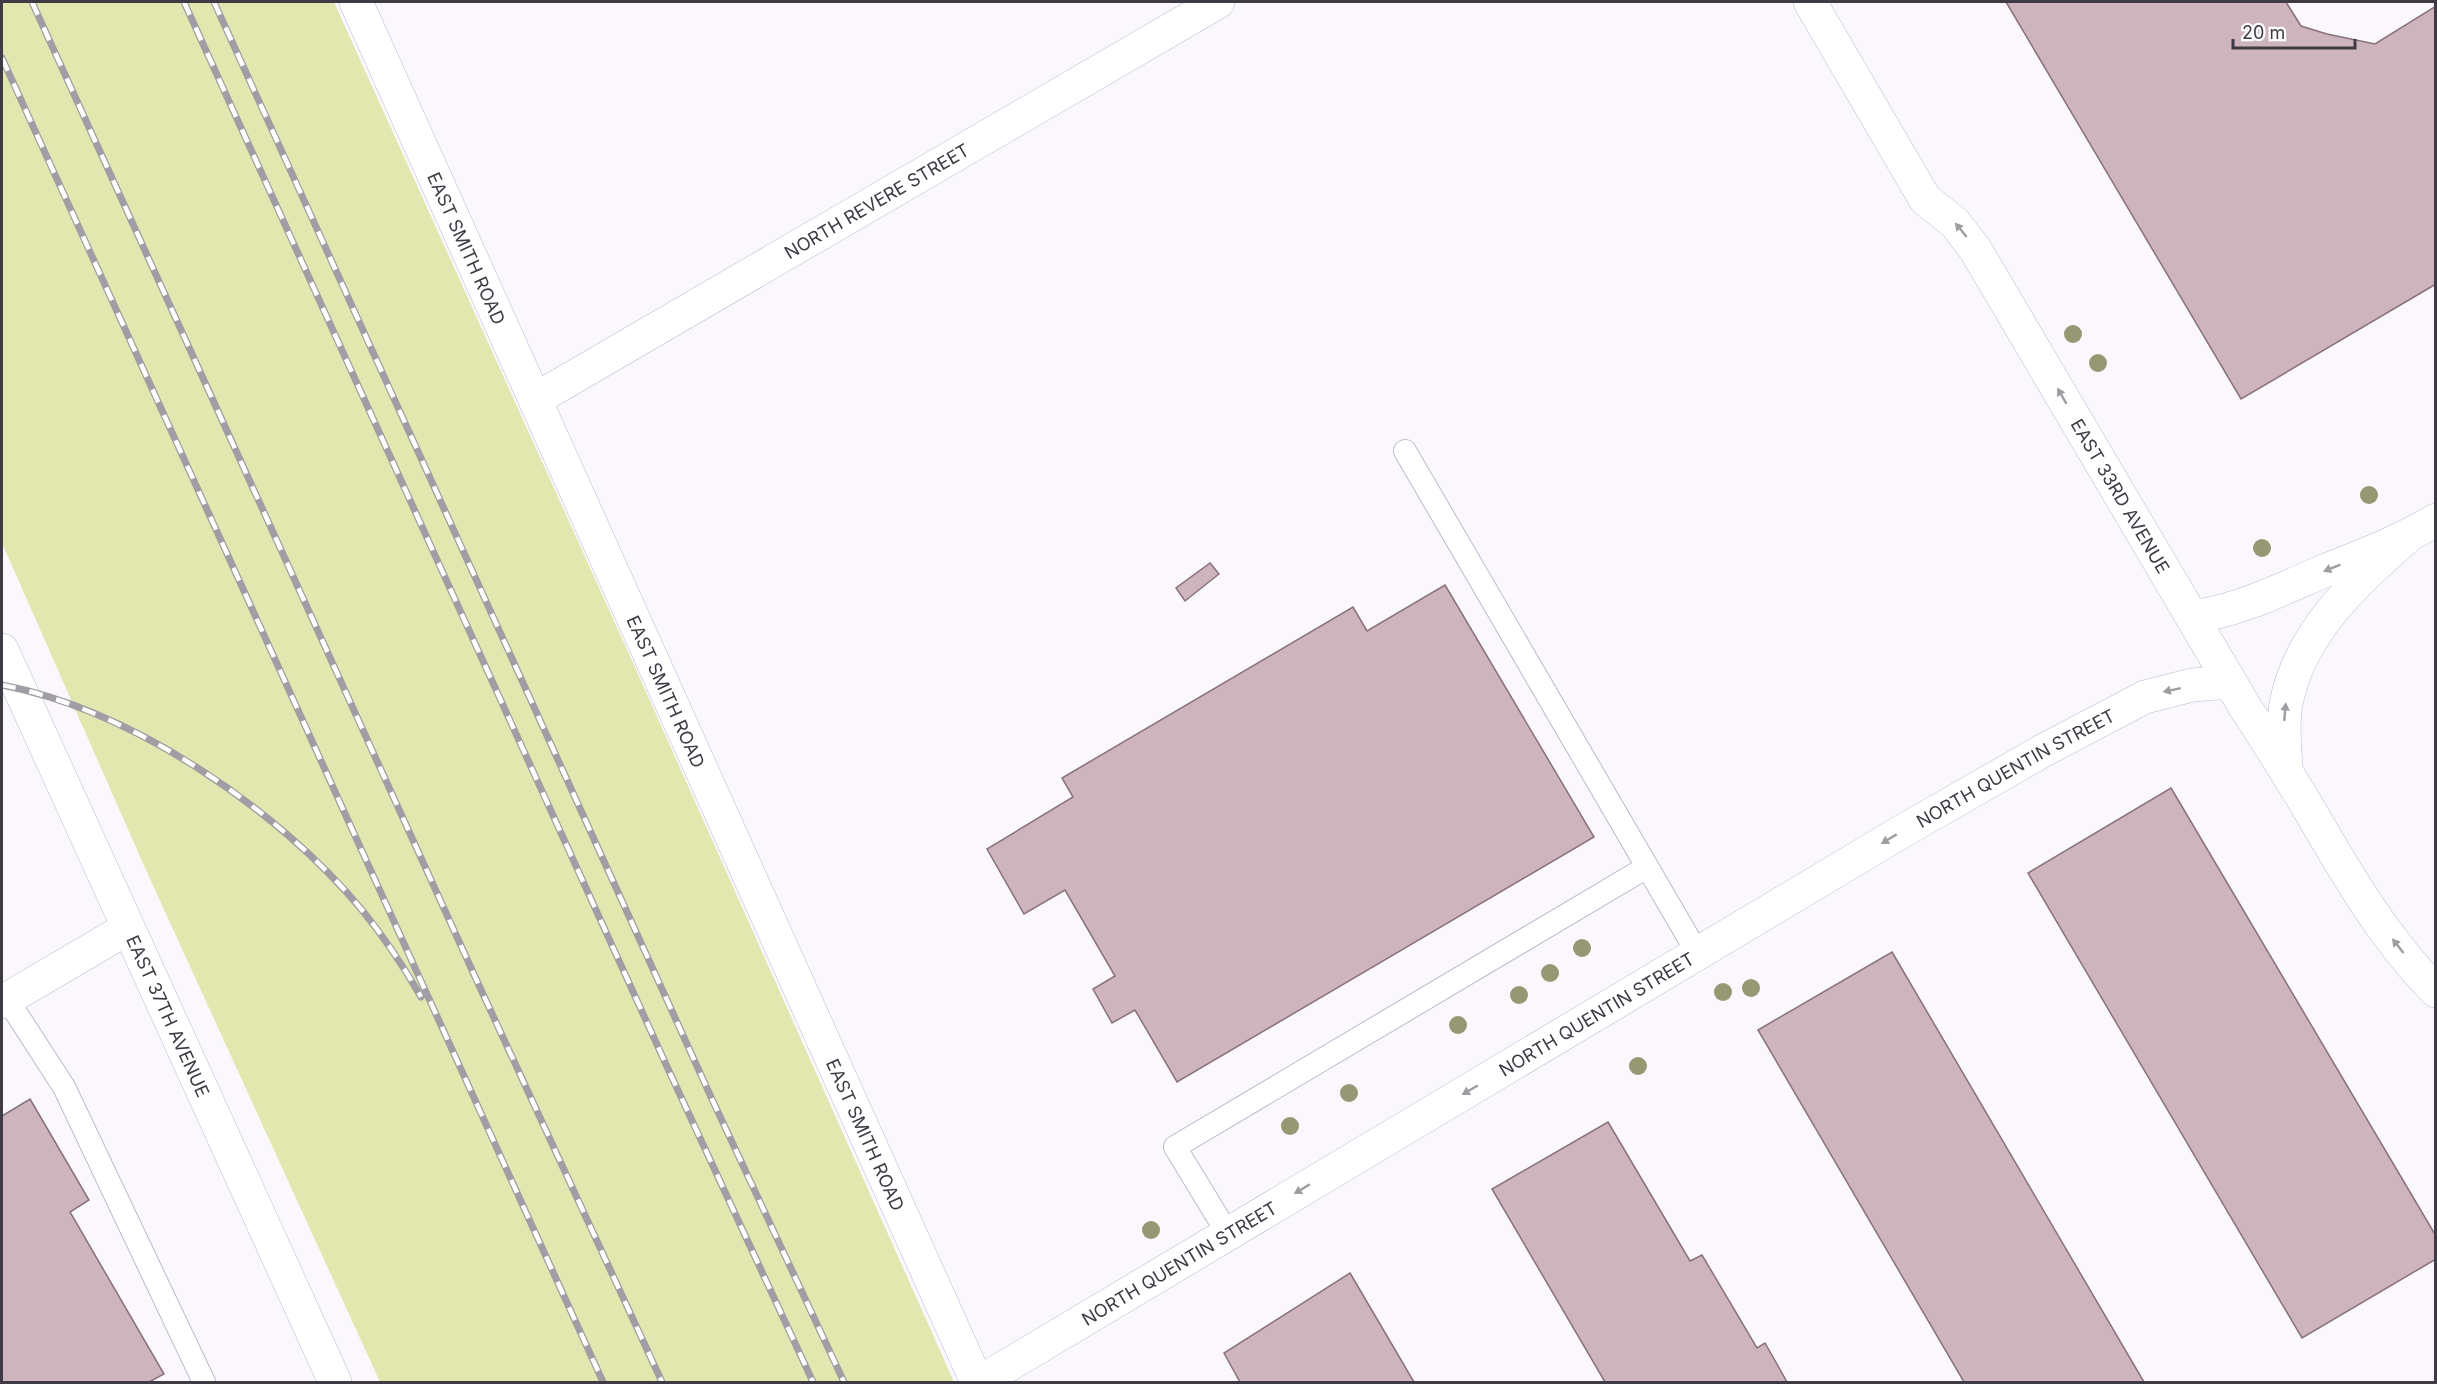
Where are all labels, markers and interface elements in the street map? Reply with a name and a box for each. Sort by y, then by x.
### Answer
scale bar [2233,12,2354,50]
text: 20 m [2242,22,2285,43]
street label: NORTH REVERE STREET [780,139,973,263]
street label: EAST SMITH ROAD [423,169,510,327]
one-way arrow [1954,222,1967,238]
one-way arrow [2057,388,2068,404]
street label: EAST 33RD AVENUE [2067,415,2174,577]
one-way arrow [2323,564,2341,573]
street label: EAST SMITH ROAD [623,612,710,771]
one-way arrow [2163,685,2182,695]
one-way arrow [2280,703,2290,722]
street label: NORTH QUENTIN STREET [1913,704,2118,831]
one-way arrow [1881,834,1897,845]
street label: EAST 37TH AVENUE [123,932,214,1100]
one-way arrow [2392,939,2404,954]
street label: NORTH QUENTIN STREET [1495,948,1698,1080]
street label: EAST SMITH ROAD [822,1055,909,1214]
one-way arrow [1461,1085,1478,1095]
one-way arrow [1294,1184,1310,1195]
street label: NORTH QUENTIN STREET [1078,1197,1281,1329]

